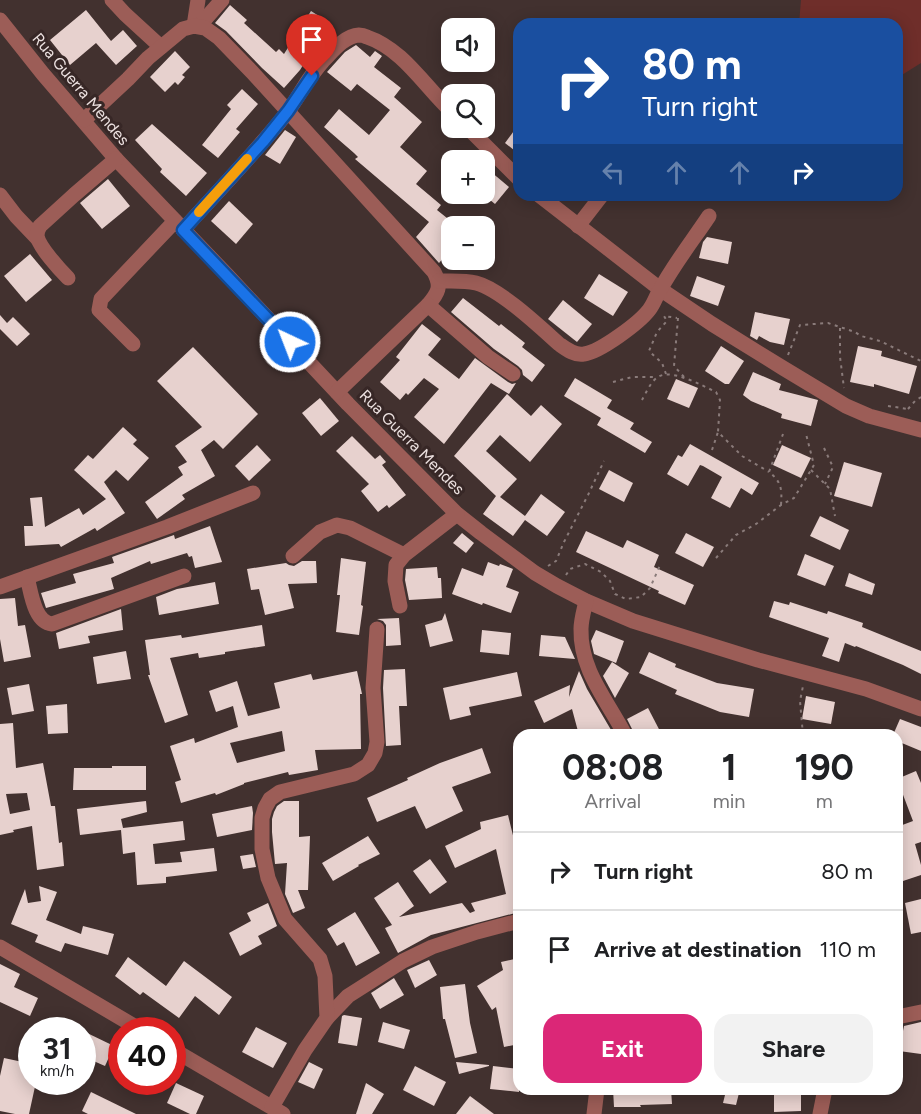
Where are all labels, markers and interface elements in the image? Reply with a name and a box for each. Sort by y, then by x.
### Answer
pin [286,14,337,76]
map controls [441,18,495,270]
button: sound [441,18,495,72]
icon: arrive [295,23,328,56]
street label: Rua Guerra Mendes [29,29,133,149]
text: 80 m [642,39,742,90]
icon: right [543,42,621,120]
button: search [441,84,495,138]
text: Turn right [642,90,758,123]
button: + [441,150,495,204]
icon: left [597,156,630,189]
icon: ahead [660,156,693,189]
icon: ahead [723,156,756,189]
icon: right [786,156,819,189]
button: − [441,216,495,270]
position arrow [258,310,322,374]
street label: Rua Guerra Mendes [356,386,468,498]
text: 08:08 [562,746,664,789]
text: 1 [721,746,737,789]
text: 190 [795,746,854,789]
text: Arrival [585,789,641,813]
text: min [713,789,745,813]
text: m [816,789,833,813]
icon: right [543,855,576,888]
text: Turn right [594,858,693,885]
text: 80 m [821,858,873,885]
icon: arrive [543,933,576,966]
text: Arrive at destination [594,936,802,963]
text: 110 m [820,936,876,963]
button: Exit [543,1014,702,1083]
button: Share [714,1014,873,1083]
speed limit sign: 40 [108,1017,186,1095]
text: 31 [42,1030,72,1067]
text: km/h [40,1062,74,1080]

